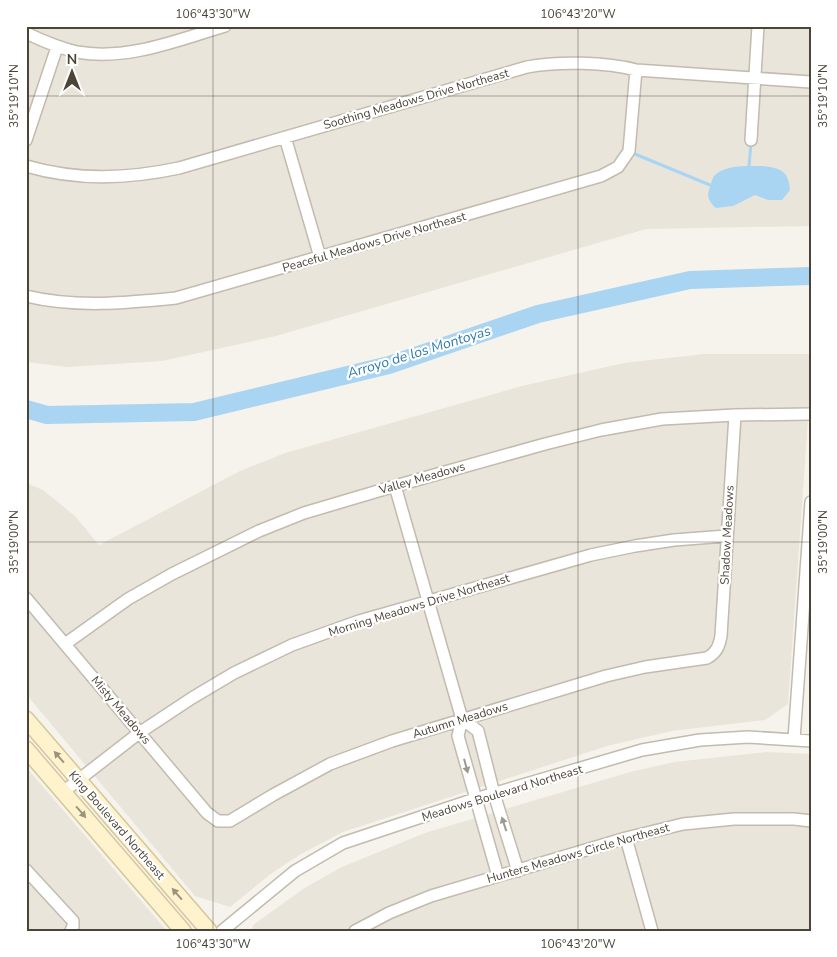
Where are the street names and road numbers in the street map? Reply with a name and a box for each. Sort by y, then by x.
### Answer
street label: Soothing Meadows Drive Northeast [321,65,511,133]
street label: Peaceful Meadows Drive Northeast [280,208,468,276]
street label: Valley Meadows [376,458,467,498]
street label: Shadow Meadows [716,485,738,585]
street label: Morning Meadows Drive Northeast [326,570,512,640]
street label: Misty Meadows [88,672,154,748]
street label: Autumn Meadows [410,698,510,742]
street label: Meadows Boulevard Northeast [420,761,585,825]
street label: King Boulevard Northeast [65,767,169,883]
street label: Hunters Meadows Circle Northeast [485,819,672,887]

